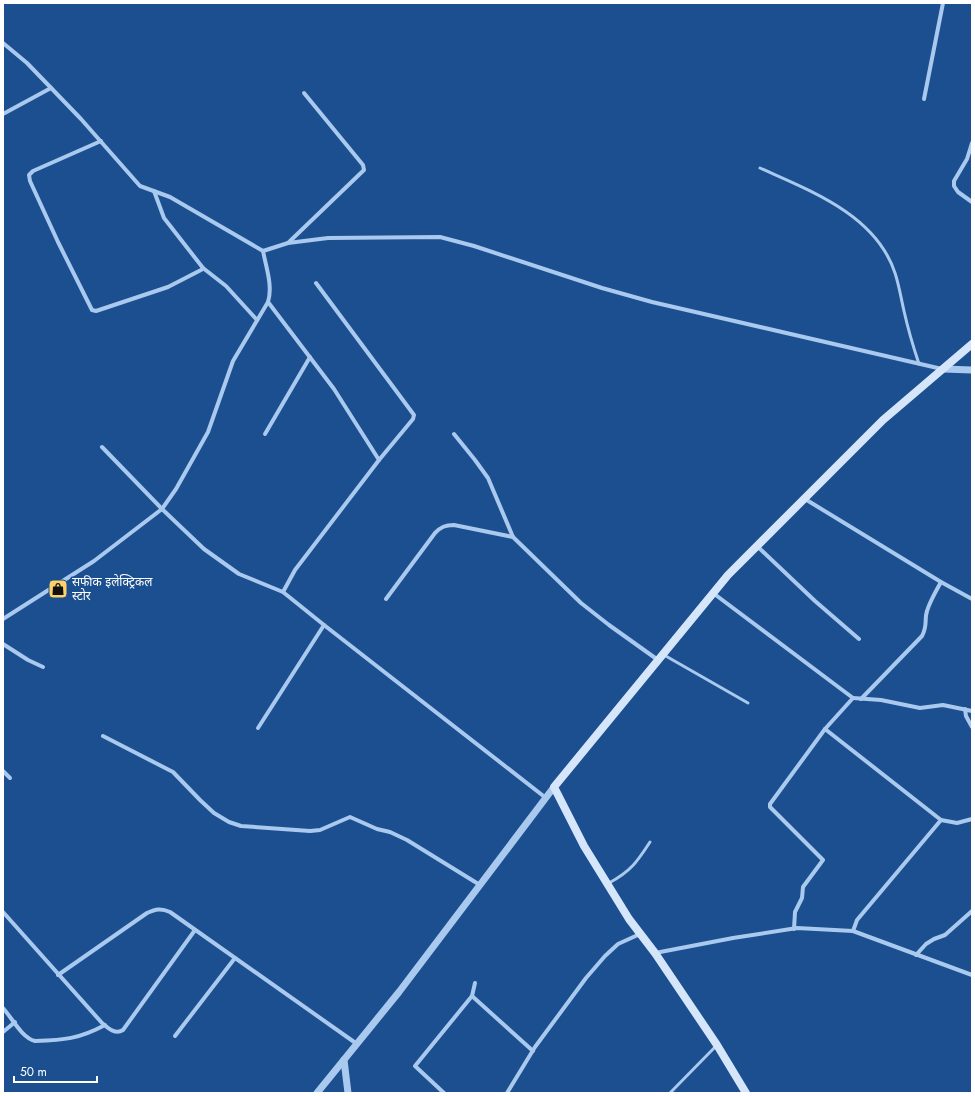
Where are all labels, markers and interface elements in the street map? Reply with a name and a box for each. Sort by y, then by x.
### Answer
place label: सफीक इलेक्ट्रिकल स्टोर [72,573,153,605]
shop icon: सफीक इलेक्ट्रिकल स्टोर [47,578,69,600]
scale bar [14,1058,97,1084]
text: 50 m [20,1063,47,1081]

